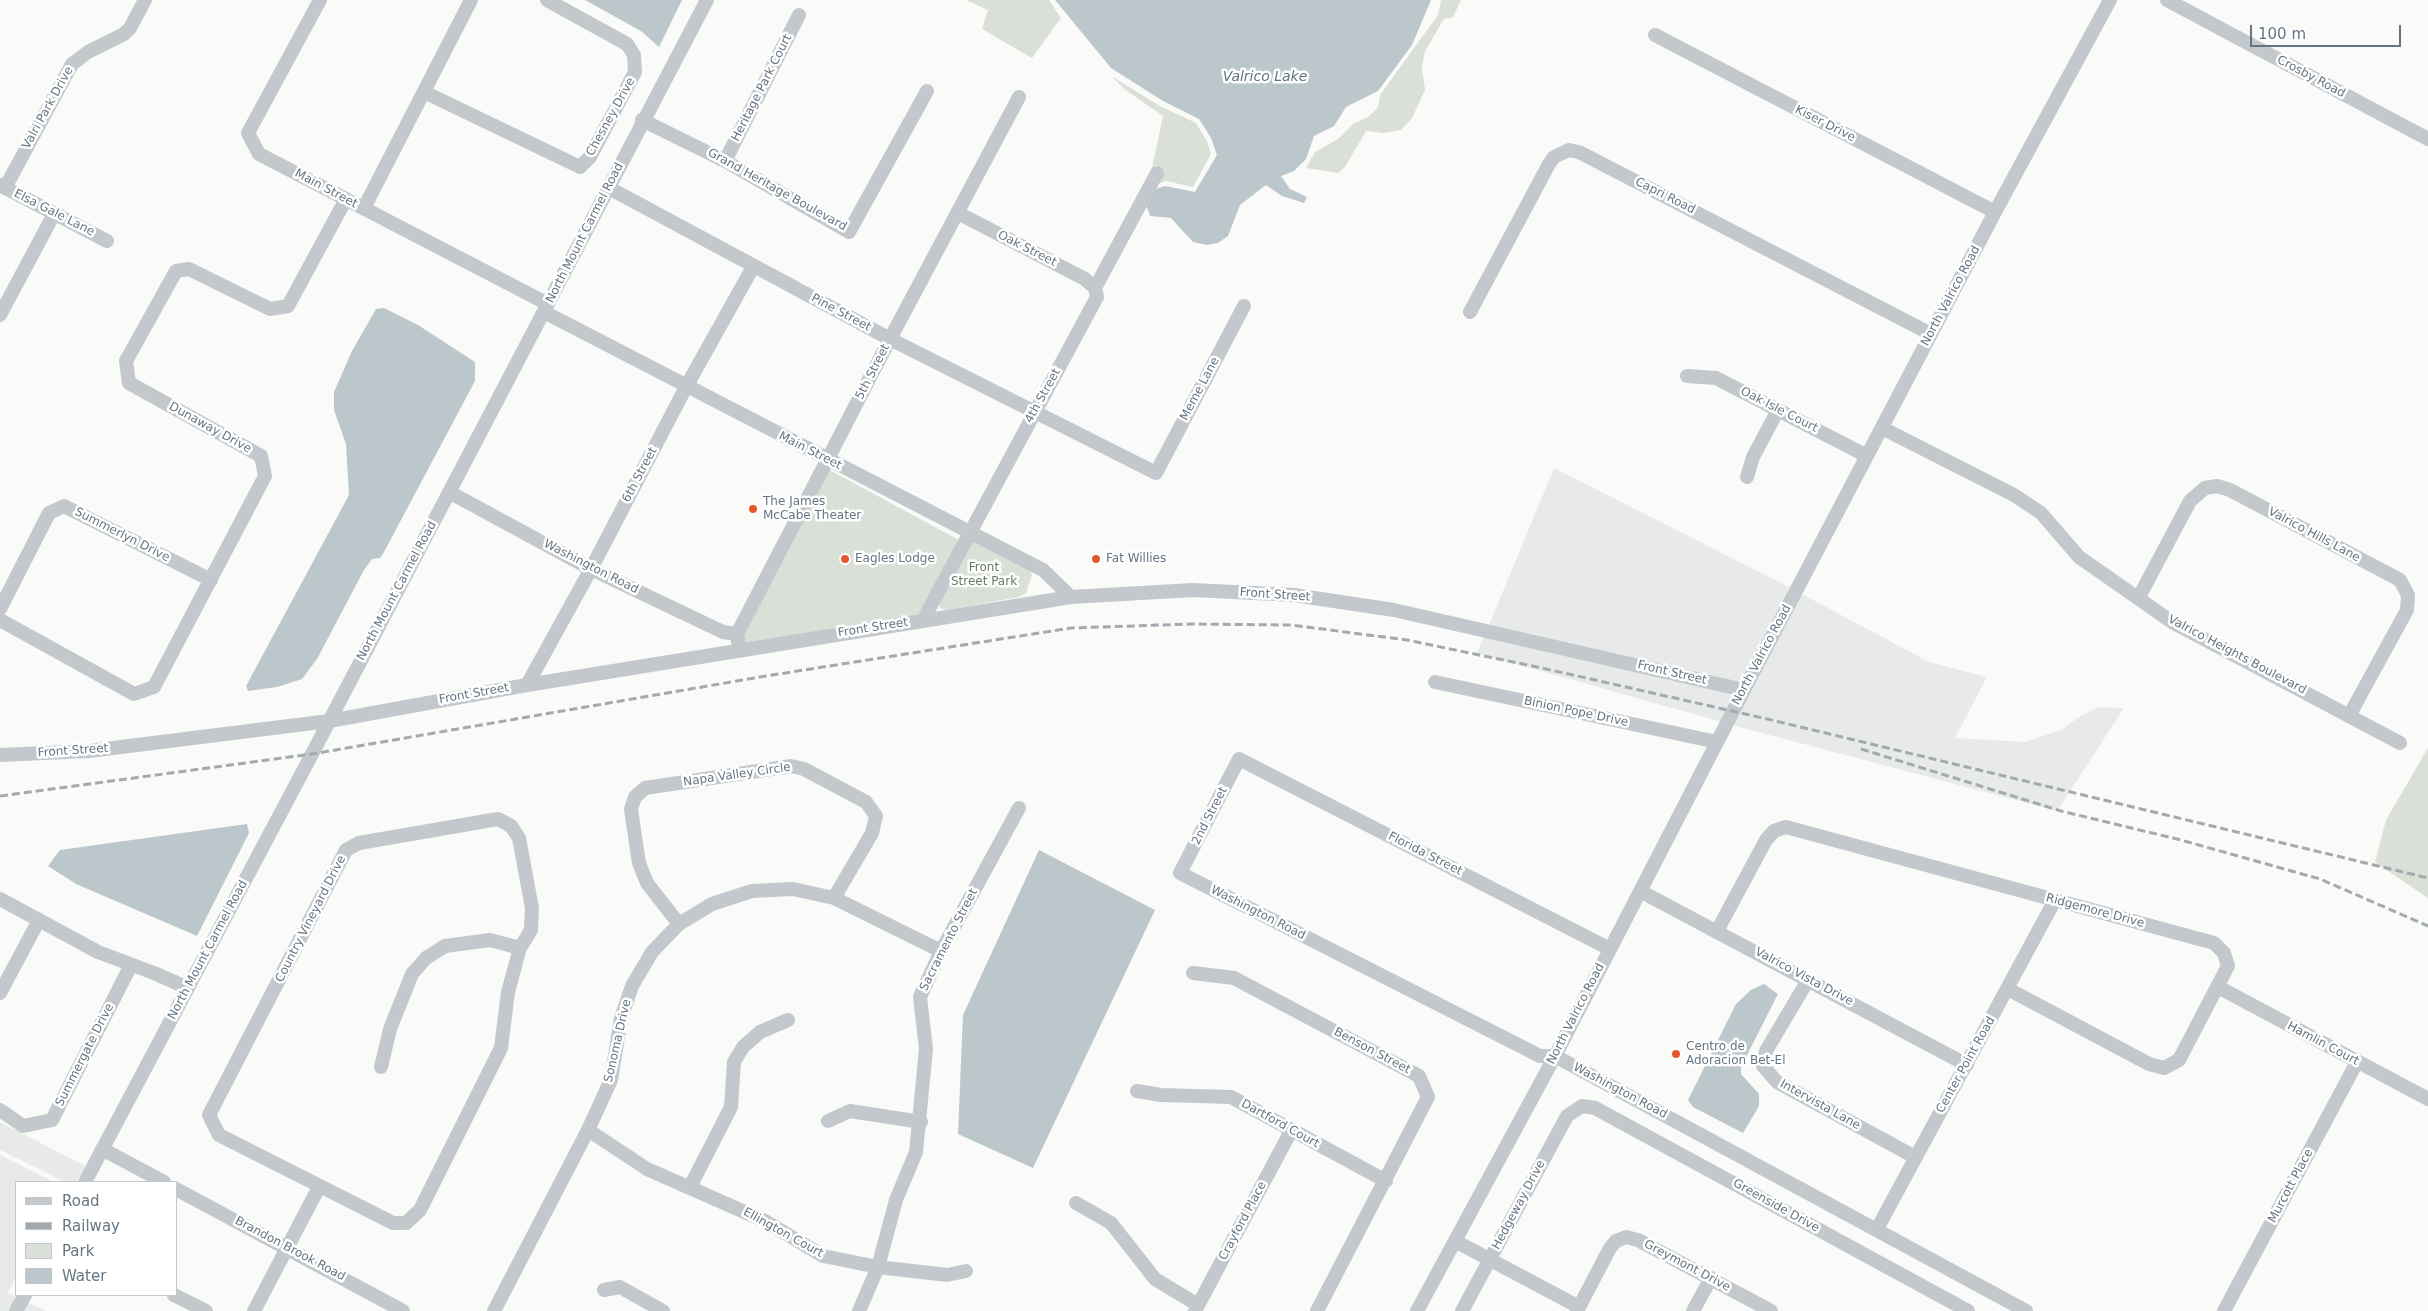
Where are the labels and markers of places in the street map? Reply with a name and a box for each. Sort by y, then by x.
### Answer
place label: The James McCabe Theater [763,495,861,523]
marker: The James McCabe Theater [747,503,759,515]
place label: Eagles Lodge [855,552,935,566]
place label: Fat Willies [1106,552,1166,566]
marker: Eagles Lodge [839,553,851,565]
marker: Fat Willies [1090,553,1102,565]
place label: Centro de Adoracion Bet-El [1686,1040,1786,1068]
marker: Centro de Adoracion Bet-El [1670,1048,1682,1060]

